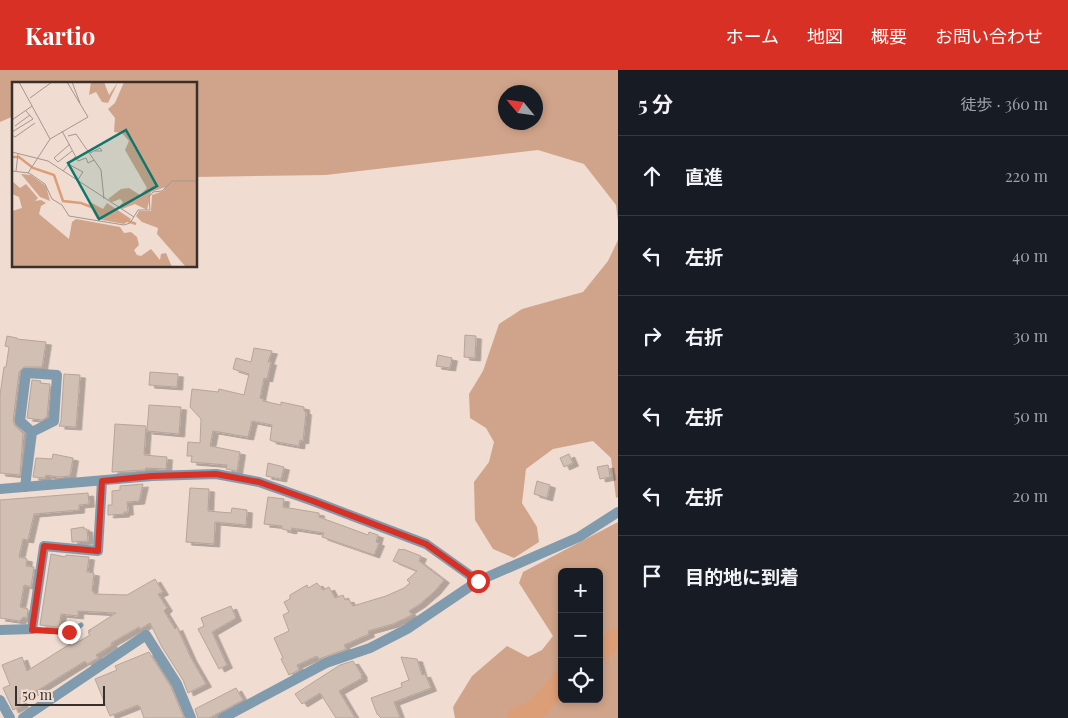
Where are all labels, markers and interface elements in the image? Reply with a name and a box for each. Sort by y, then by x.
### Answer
text: Kartio [25,19,95,51]
text: ホーム [726,24,779,48]
text: 地図 [807,24,843,48]
text: 概要 [871,24,907,48]
text: お問い合わせ [935,24,1043,48]
inset map [12,82,198,268]
north arrow [498,85,543,130]
text: 5 分 [638,89,673,117]
text: 徒歩 · 360 m [961,93,1048,114]
icon: ahead [638,162,666,190]
text: 直進 [685,163,723,189]
text: 220 m [1005,165,1048,186]
icon: left [638,242,666,270]
text: 左折 [685,243,723,269]
text: 40 m [1012,245,1048,266]
icon: right [638,322,666,350]
text: 右折 [685,323,723,349]
text: 30 m [1013,325,1048,346]
icon: left [638,402,666,430]
text: 左折 [685,403,723,429]
text: 50 m [1014,405,1048,426]
icon: left [638,482,666,510]
text: 左折 [685,483,723,509]
text: 20 m [1013,485,1048,506]
icon: arrive [638,562,666,590]
text: 目的地に到着 [685,563,799,589]
map controls [558,568,603,703]
button: + [558,568,603,613]
route start [467,570,490,593]
button: − [558,613,603,658]
route end [58,621,81,644]
button: locate [558,658,603,703]
scale bar [15,683,105,706]
text: 50 m [22,685,52,704]

